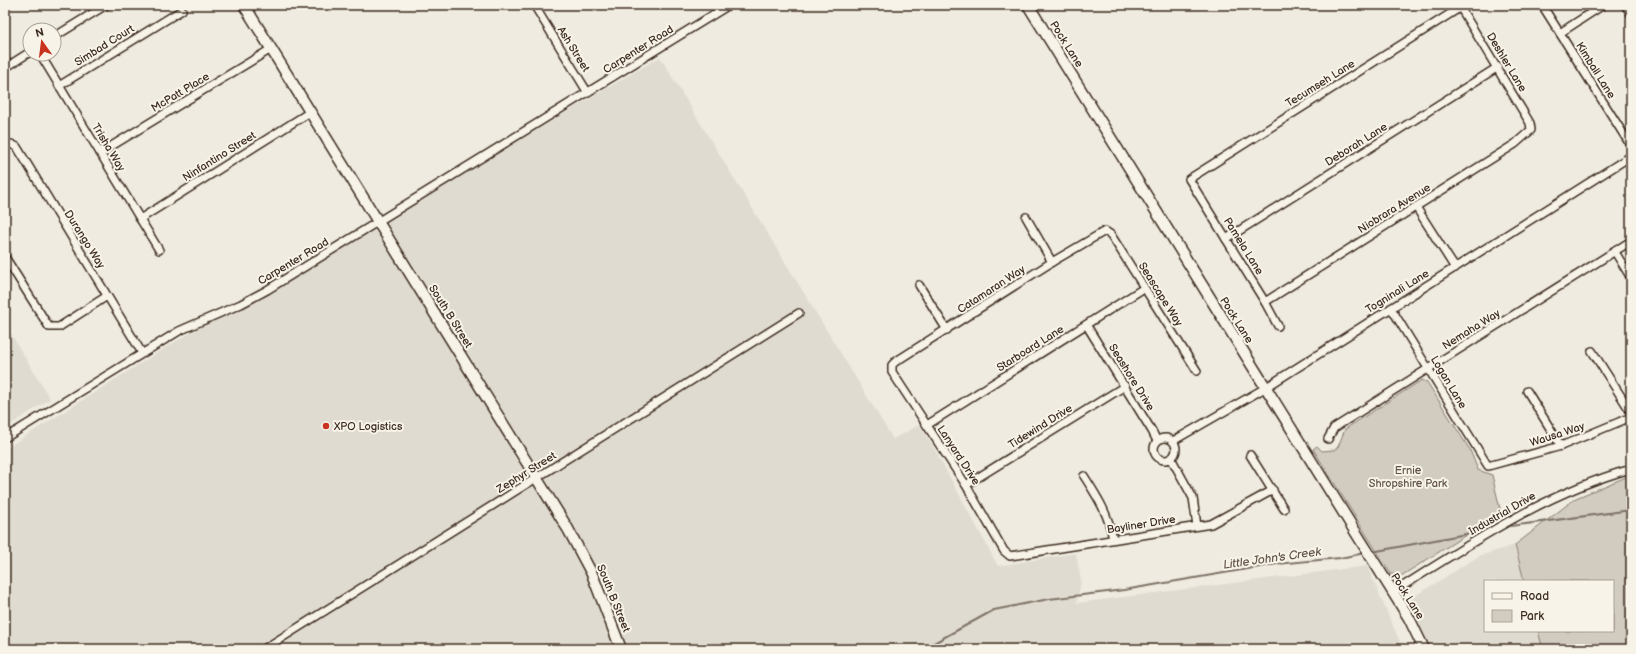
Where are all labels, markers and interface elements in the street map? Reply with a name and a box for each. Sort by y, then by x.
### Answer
street label: Pock Lane [1047,19,1086,70]
north arrow [22,22,62,62]
street label: Simbad Court [72,22,137,69]
street label: Carpenter Road [601,23,676,76]
street label: Ash Street [555,24,593,75]
text: N [34,25,45,40]
street label: Deshler Lane [1484,30,1530,95]
street label: Kimball Lane [1573,40,1618,101]
street label: Tecumseh Lane [1283,57,1358,110]
street label: McPatt Place [149,70,212,115]
street label: Deborah Lane [1323,120,1390,169]
street label: Trisha Way [89,121,128,174]
street label: Ninfantino Street [180,128,259,184]
street label: Niobrara Avenue [1356,181,1433,236]
street label: Durango Way [62,208,108,271]
street label: Pamela Lane [1221,215,1267,278]
street label: Carpenter Road [256,235,331,288]
street label: Seascape Way [1136,260,1185,329]
street label: Catamaran Way [955,263,1028,316]
street label: Togninali Lane [1363,267,1432,316]
street label: South B Street [426,282,475,351]
street label: Pock Lane [1217,295,1256,346]
street label: Nemaha Way [1440,307,1503,352]
street label: Starboard Lane [994,322,1067,374]
street label: Seashore Drive [1106,341,1158,413]
street label: Logan Lane [1428,354,1470,411]
street label: Tidewind Drive [1006,401,1075,451]
place label: XPO Logistics [333,420,403,433]
street label: Wausa Way [1528,420,1586,449]
marker: XPO Logistics [321,421,331,431]
street label: Lanyard Drive [935,423,983,488]
street label: Zephyr Street [493,449,559,496]
park label: Ernie Shropshire Park [1369,464,1448,490]
street label: Industrial Drive [1467,489,1538,538]
street label: Bayliner Drive [1106,513,1177,536]
water label: Little John's Creek [1222,544,1323,573]
street label: South B Street [594,562,633,635]
street label: Pock Lane [1388,571,1427,622]
legend [1484,580,1614,632]
text: Road [1520,589,1549,604]
text: Park [1520,609,1544,624]

